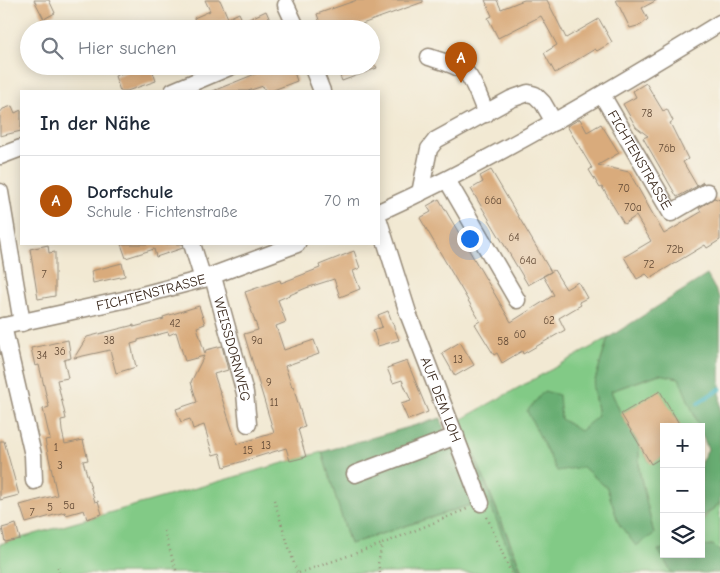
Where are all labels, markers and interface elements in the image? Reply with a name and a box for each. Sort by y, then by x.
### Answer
search box [20,20,380,75]
icon: search [38,34,66,62]
text: Hier suchen [78,37,176,59]
pin: A [445,42,477,83]
street label: FICHTENSTRASSE [604,107,675,213]
house number: 78 [642,107,653,120]
text: In der Nähe [40,111,150,135]
house number: 76b [659,142,676,155]
text: Dorfschule [87,181,173,203]
house number: 70 [618,182,630,195]
text: A [52,192,60,210]
text: 70 m [324,192,360,210]
house number: 66a [484,194,502,207]
house number: 70a [624,201,642,214]
text: Schule · Fichtenstraße [87,203,237,221]
your location [457,226,483,252]
house number: 64 [508,231,520,244]
house number: 72b [667,243,684,256]
house number: 64a [520,254,536,267]
house number: 72 [644,258,655,271]
house number: 7 [41,268,47,281]
street label: FICHTENSTRASSE [95,271,208,315]
street label: WEISSDORNWEG [210,295,254,402]
house number: 62 [543,314,555,327]
house number: 42 [169,317,181,330]
house number: 60 [514,328,526,341]
house number: 38 [103,334,115,347]
house number: 9a [251,334,263,347]
house number: 58 [497,335,509,348]
house number: 36 [54,345,66,358]
house number: 34 [37,349,47,362]
house number: 13 [453,353,463,366]
street label: AUF DEM LOH [417,355,465,445]
house number: 9 [266,376,272,389]
house number: 11 [270,396,278,409]
map controls [660,423,705,558]
button: + [660,423,705,468]
house number: 13 [261,439,271,452]
house number: 1 [54,441,58,454]
house number: 15 [243,444,253,457]
house number: 3 [57,459,63,472]
button: − [660,468,705,513]
house number: 5a [63,499,75,512]
house number: 5 [47,501,53,514]
house number: 7 [29,506,35,519]
button: layers [660,513,705,558]

